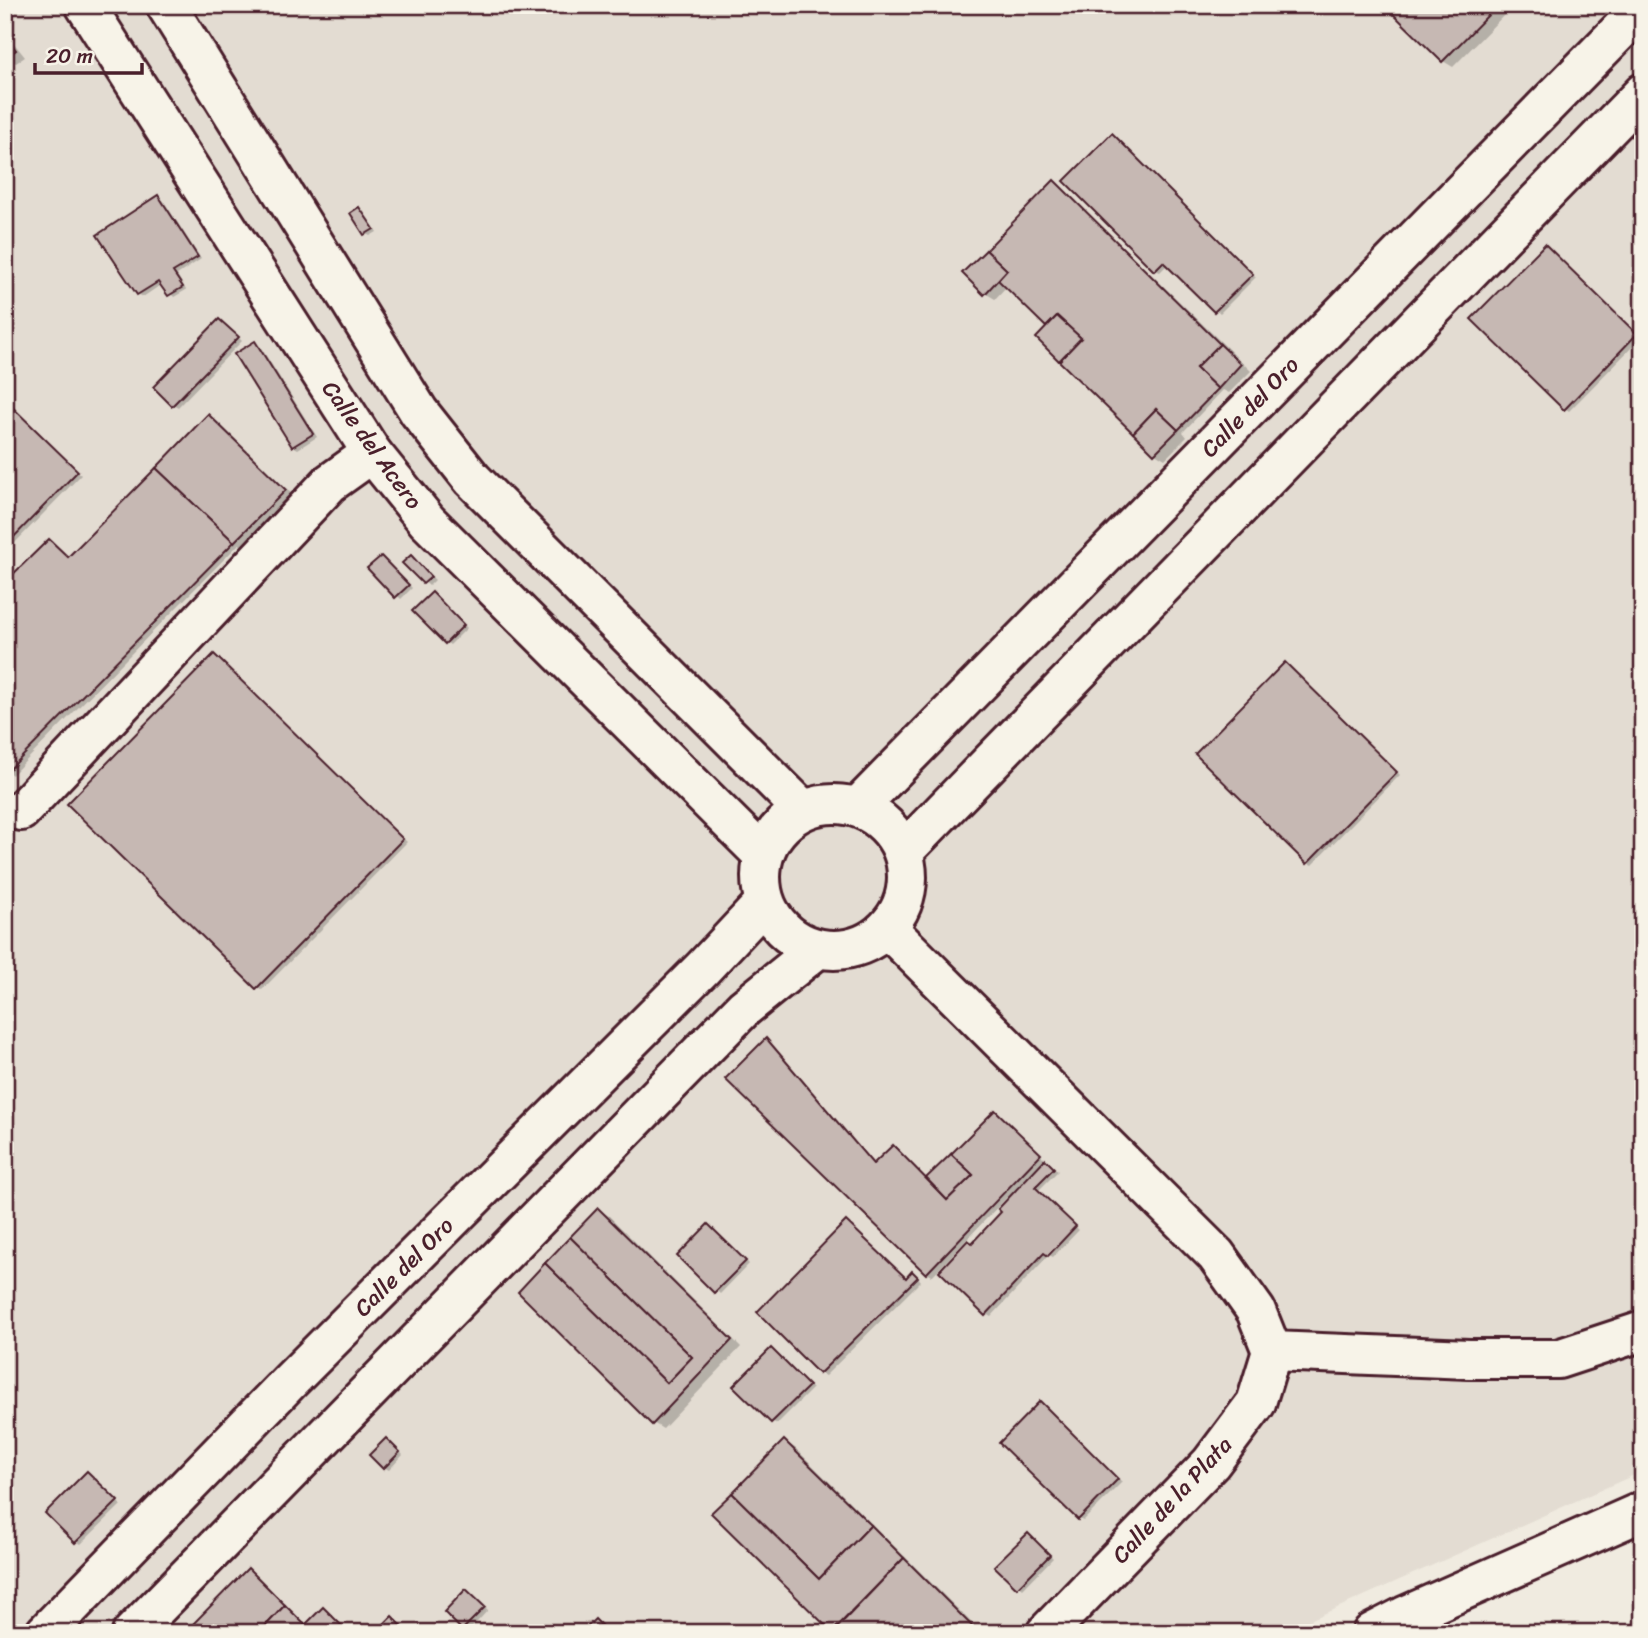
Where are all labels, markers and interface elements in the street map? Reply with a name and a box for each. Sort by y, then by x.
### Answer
scale bar [35,32,142,76]
text: 20 m [46,37,93,75]
street label: Calle del Oro [1191,346,1310,467]
street label: Calle del Acero [311,371,433,519]
street label: Calle del Oro [344,1207,464,1327]
street label: Calle de la Plata [1101,1426,1243,1574]

